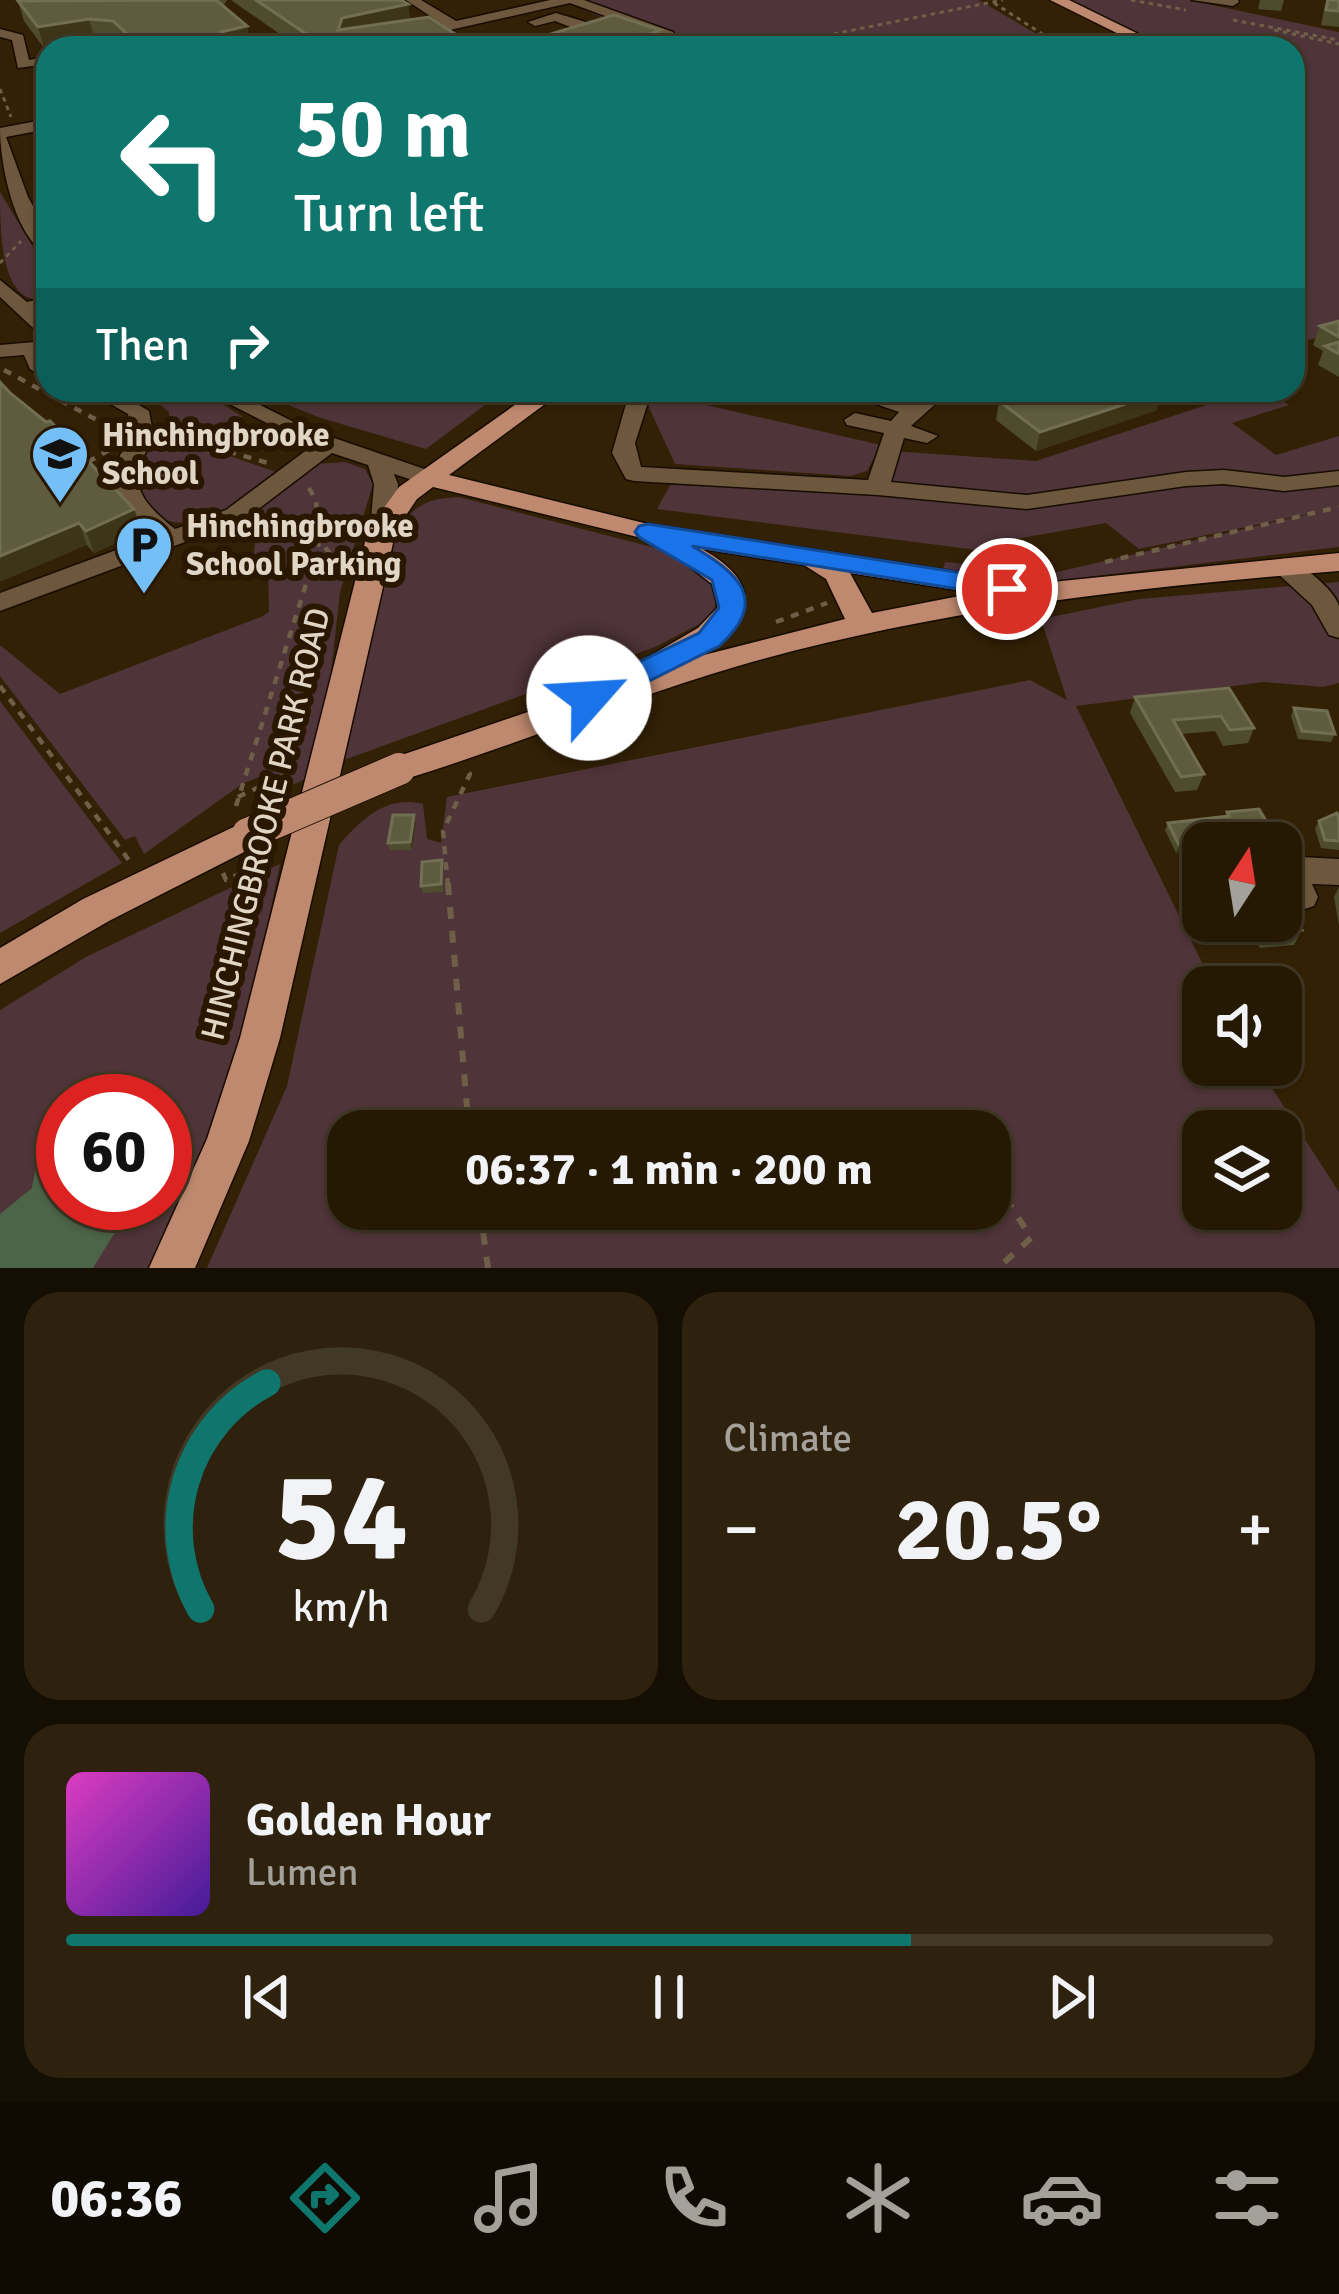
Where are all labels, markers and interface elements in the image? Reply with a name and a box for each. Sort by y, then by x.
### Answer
text: 50 m [294,77,471,181]
icon: left [96,84,252,240]
text: Turn left [294,180,484,247]
icon: right [214,312,280,378]
text: Then [96,318,190,373]
place label: Hinchingbrooke School [102,415,330,494]
school or university icon: Hinchingbrooke School [29,423,91,505]
place label: Hinchingbrooke School Parking [186,506,414,585]
parking icon: Hinchingbrooke School Parking [113,514,175,596]
pin [956,538,1058,640]
icon: arrive [974,556,1040,622]
street label: HINCHINGBROOKE PARK ROAD [192,604,340,1044]
position arrow [526,635,652,761]
north arrow [1182,822,1302,942]
map controls [1182,822,1302,1230]
button: sound [1182,966,1302,1086]
speed limit sign: 60 [36,1074,192,1230]
button: layers [1182,1110,1302,1230]
text: 06:37 · 1 min · 200 m [465,1142,873,1197]
text: Climate [724,1414,852,1462]
text: 54 [273,1441,408,1594]
text: 20.5° [894,1474,1102,1585]
text: − [724,1489,759,1570]
text: + [1237,1489,1273,1570]
text: km/h [292,1581,389,1634]
text: Golden Hour [246,1793,491,1848]
text: Lumen [246,1848,359,1896]
icon: previous [234,1964,300,2030]
icon: pause [636,1964,702,2030]
icon: next [1039,1964,1105,2030]
icon: directions [283,2156,367,2240]
icon: music [467,2156,551,2240]
icon: phone [652,2156,736,2240]
icon: climate [836,2156,920,2240]
icon: car [1020,2156,1104,2240]
icon: filters [1205,2156,1289,2240]
text: 06:36 [50,2165,183,2232]

